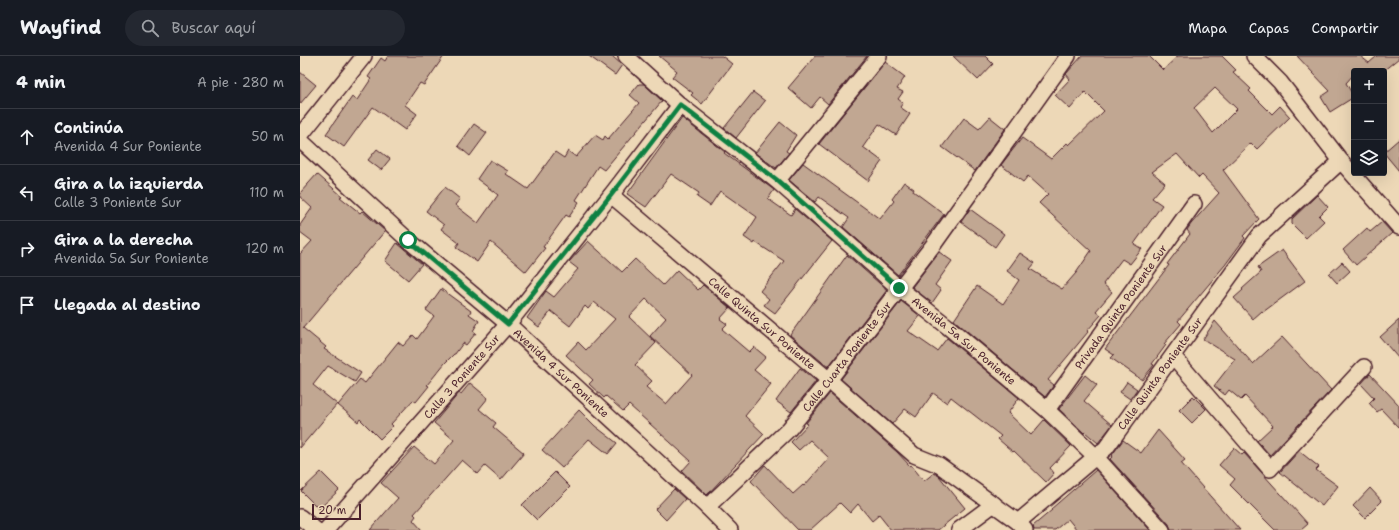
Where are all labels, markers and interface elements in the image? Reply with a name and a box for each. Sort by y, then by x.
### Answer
search box [125,10,405,46]
text: Wayfind [20,15,101,40]
icon: search [139,17,161,39]
text: Buscar aquí [171,18,255,38]
text: Mapa [1188,19,1227,37]
text: Capas [1249,19,1290,37]
text: Compartir [1312,19,1379,37]
map controls [1351,68,1387,176]
button: + [1351,68,1387,104]
text: 4 min [16,71,66,93]
text: A pie · 280 m [197,74,284,91]
button: − [1351,104,1387,140]
text: Continúa [54,118,123,138]
icon: ahead [16,126,38,148]
text: 50 m [251,128,284,145]
text: Avenida 4 Sur Poniente [54,138,202,155]
button: layers [1351,140,1387,176]
text: Gira a la izquierda [54,174,203,194]
icon: left [16,182,38,204]
text: 110 m [249,184,284,201]
text: Calle 3 Poniente Sur [54,194,182,211]
text: Gira a la derecha [54,230,193,250]
route start [399,231,417,249]
icon: right [16,238,38,260]
text: 120 m [246,240,284,257]
street label: Privada Quinta Poniente Sur [1071,241,1170,372]
text: Avenida 5a Sur Poniente [54,250,209,267]
street label: Calle Quinta Sur Poniente [705,273,819,373]
route end [890,279,908,297]
street label: Avenida 5a Sur Poniente [908,293,1019,388]
icon: arrive [16,294,38,316]
text: Llegada al destino [54,295,201,315]
street label: Calle Cuarta Poniente Sur [799,298,895,415]
street label: Calle Quinta Poniente Sur [1114,314,1206,433]
street label: Avenida 4 Sur Poniente [510,325,612,421]
street label: Calle 3 Poniente Sur [420,331,503,422]
scale bar [312,502,361,521]
text: 20 m [318,503,346,518]

